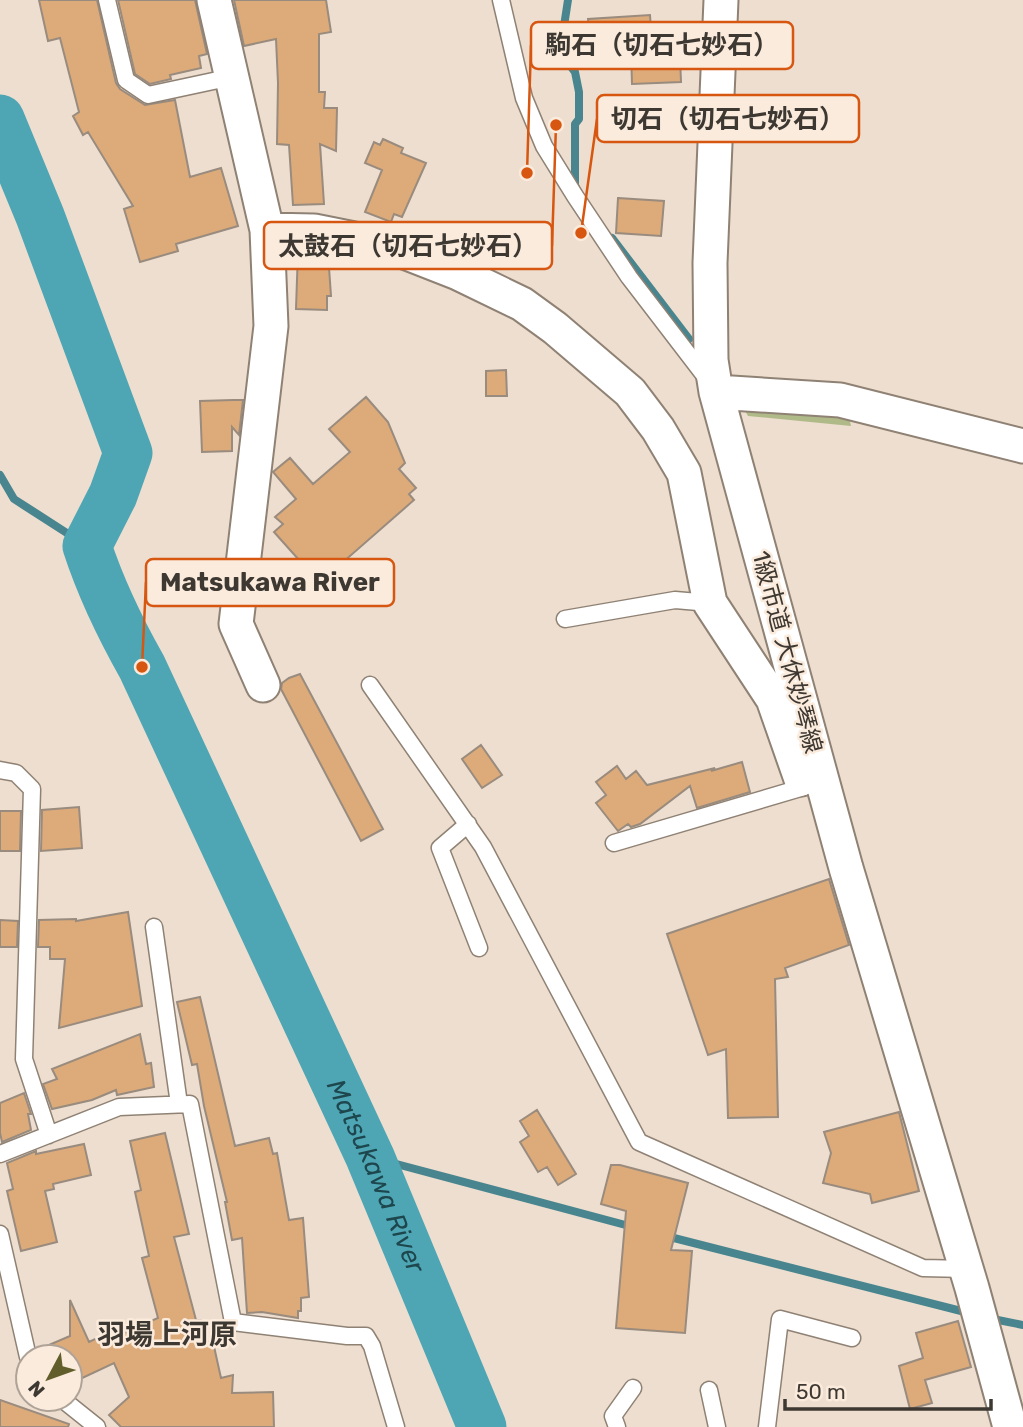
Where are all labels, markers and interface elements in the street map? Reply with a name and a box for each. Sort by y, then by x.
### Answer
callout: 駒石（切石七妙石） [531,22,793,69]
text: 駒石（切石七妙石） [545,30,779,61]
callout: 切石（切石七妙石） [597,95,859,142]
text: 切石（切石七妙石） [611,104,845,135]
callout: 太鼓石（切石七妙石） [264,222,552,269]
text: 太鼓石（切石七妙石） [278,231,538,262]
street label: 1級市道 大休妙琴線 [747,548,827,756]
callout: Matsukawa River [146,559,394,606]
text: Matsukawa River [160,567,380,598]
water label: Matsukawa River [320,1074,432,1278]
district label: 羽場上河原 [97,1318,237,1351]
north arrow [14,1343,84,1413]
scale bar [785,1368,992,1412]
text: N [23,1376,50,1402]
text: 50 m [796,1379,846,1404]

